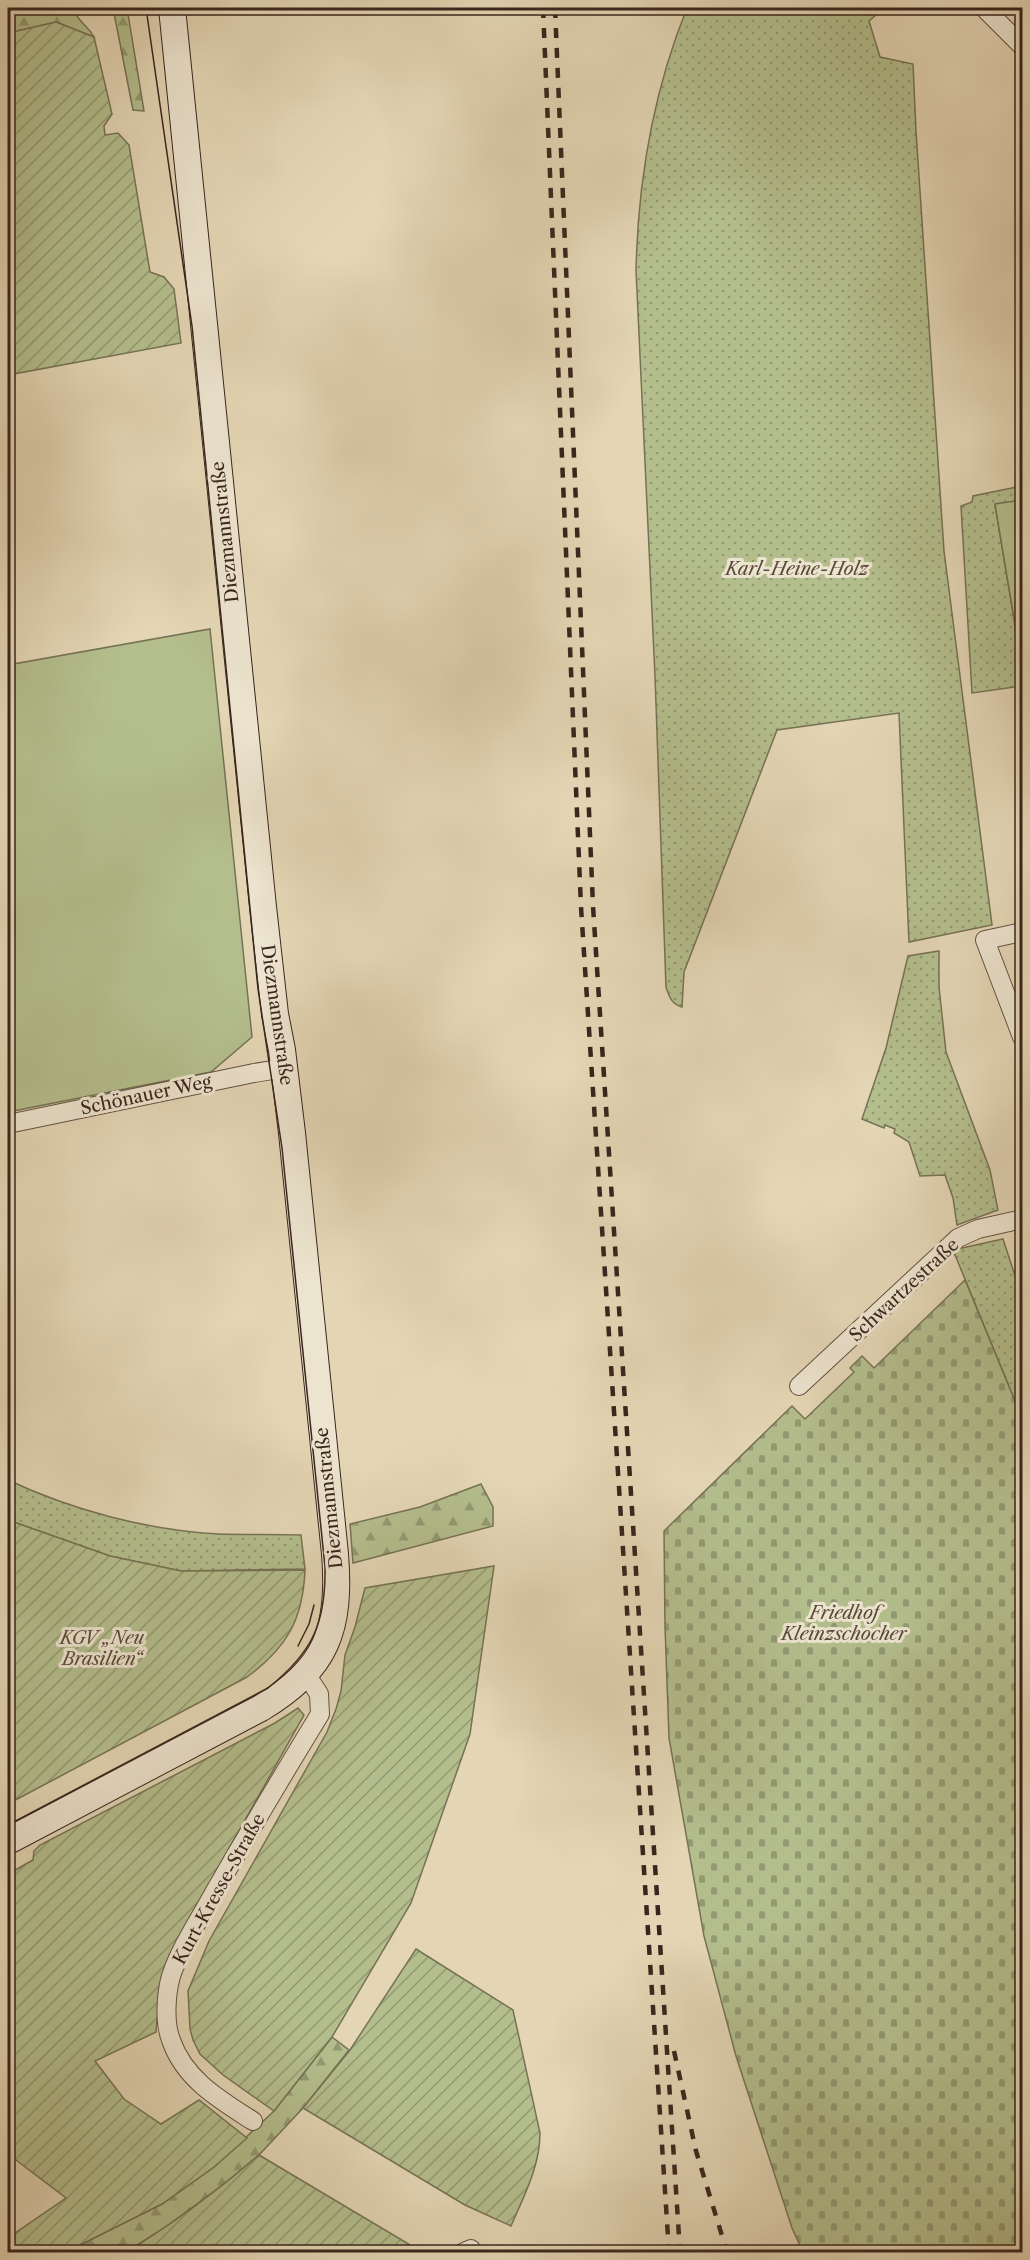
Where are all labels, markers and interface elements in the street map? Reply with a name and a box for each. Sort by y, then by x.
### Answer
street label: Diezmannstraße [207,460,243,604]
park label: Karl-Heine-Holz [724,558,870,580]
street label: Diezmannstraße [256,943,298,1087]
street label: Schönauer Weg [78,1070,214,1120]
street label: Schwartzestraße [845,1234,963,1346]
street label: Diezmannstraße [311,1426,347,1570]
park label: Friedhof Kleinzschocher [779,1602,908,1645]
park label: KGV „Neu Brasilien“ [58,1627,144,1670]
street label: Kurt-Kresse-Straße [168,1810,270,1968]

